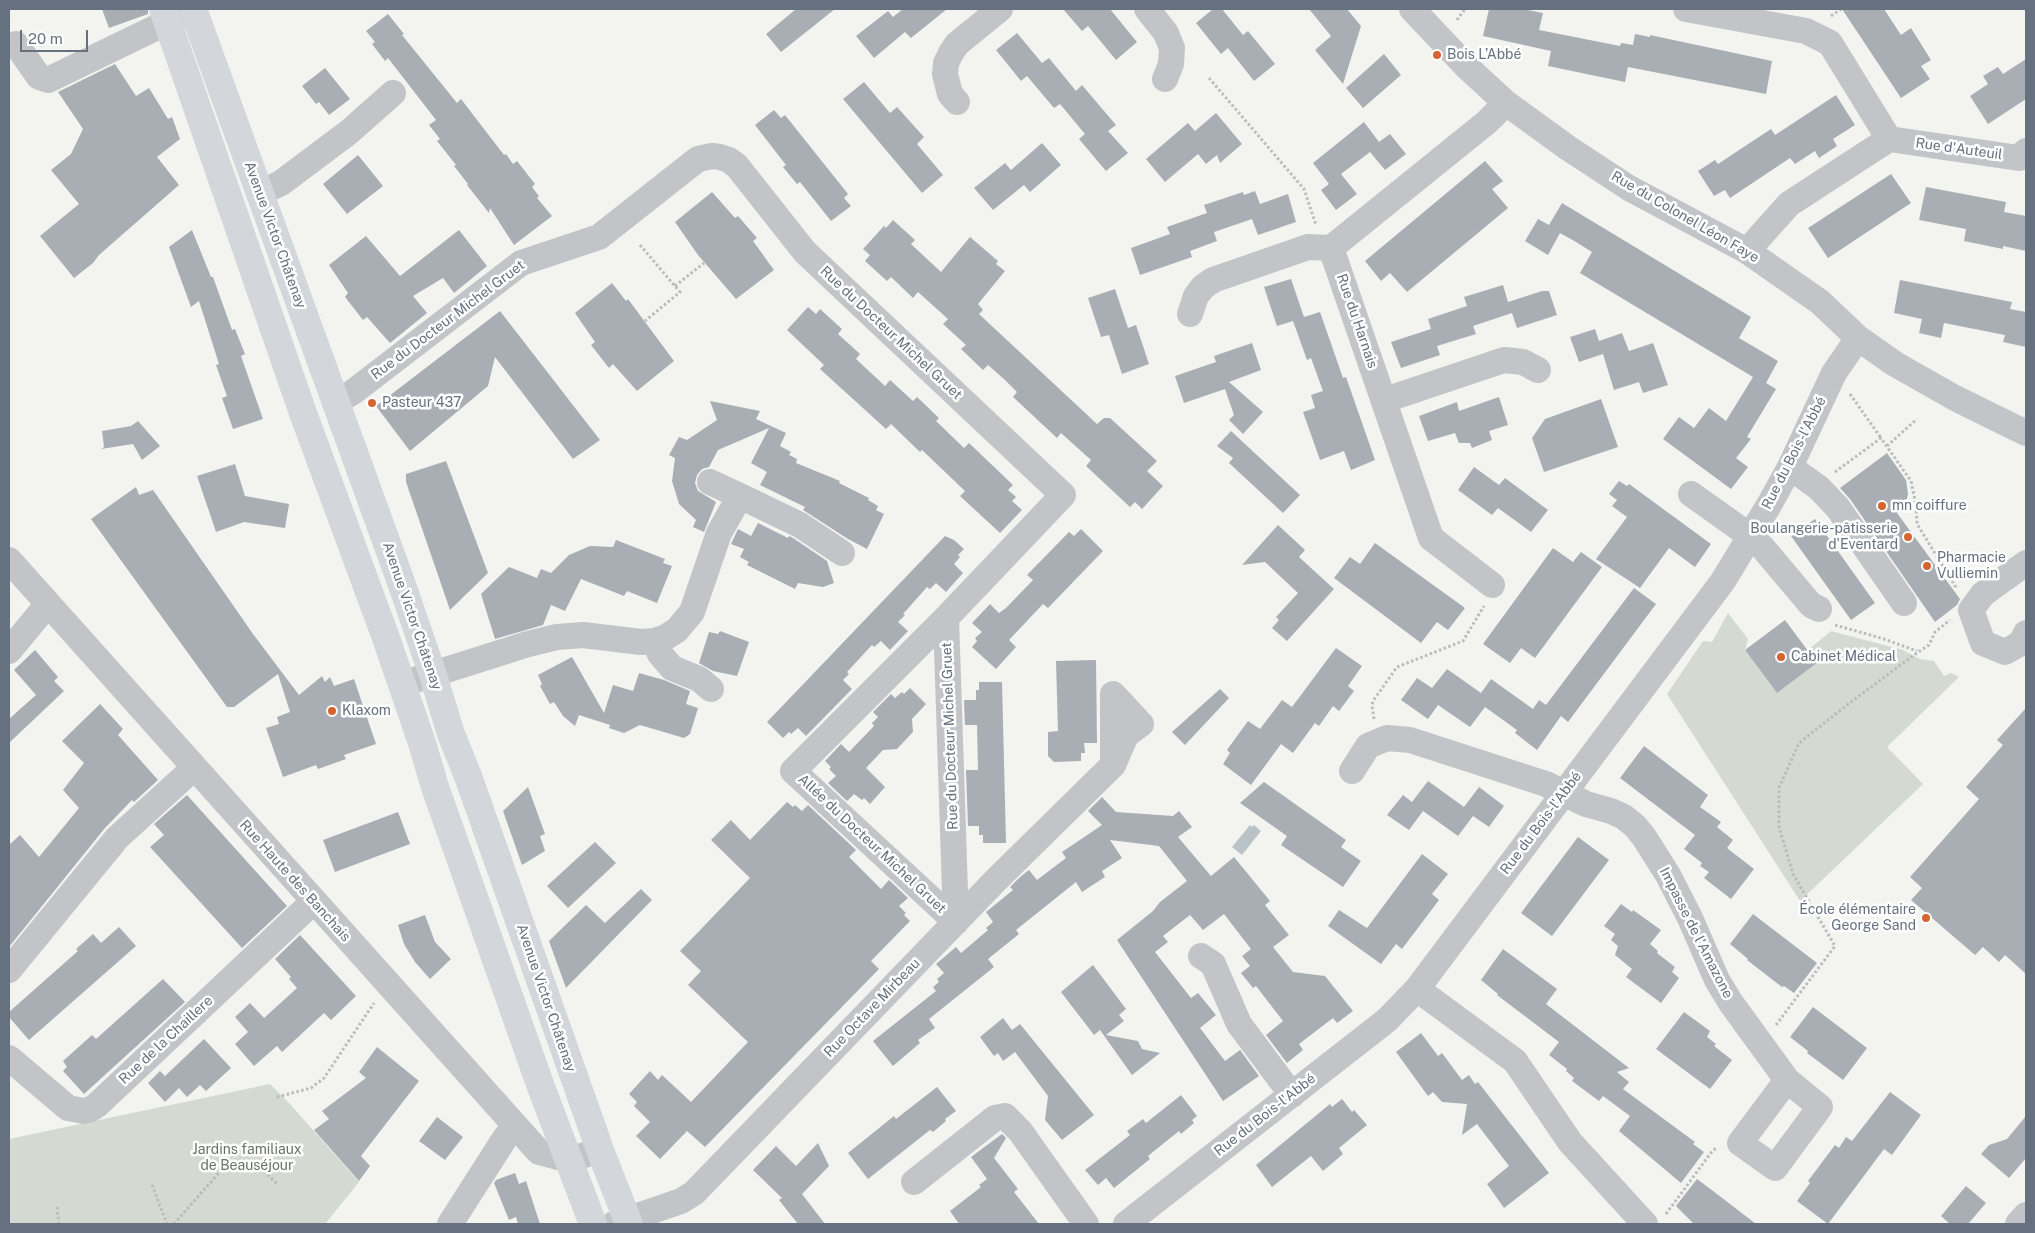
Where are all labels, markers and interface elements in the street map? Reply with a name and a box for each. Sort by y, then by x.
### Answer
scale bar [22,20,90,52]
text: 20 m [28,30,63,47]
place label: Bois L’Abbé [1447,47,1521,63]
marker: Bois L’Abbé [1431,49,1443,61]
street label: Rue d'Auteuil [1914,135,2004,163]
street label: Avenue Victor Châtenay [241,159,309,311]
street label: Rue du Colonel Léon Faye [1608,168,1762,266]
street label: Rue du Docteur Michel Gruet [368,257,528,383]
street label: Rue du Docteur Michel Gruet [817,263,965,403]
street label: Rue du Harnais [1333,271,1381,371]
street label: Rue du Bois-l'Abbé [1758,394,1830,512]
place label: Pasteur 437 [382,395,461,411]
marker: Pasteur 437 [366,397,378,409]
place label: mn coiffure [1892,498,1967,514]
marker: mn coiffure [1876,500,1888,512]
place label: Boulangerie-pâtisserie d'Eventard [1750,521,1898,554]
marker: Boulangerie-pâtisserie d'Eventard [1902,531,1914,543]
street label: Avenue Victor Châtenay [379,540,445,692]
place label: Pharmacie Vulliemin [1937,550,2006,582]
marker: Pharmacie Vulliemin [1921,560,1933,572]
street label: Rue du Docteur Michel Gruet [938,642,962,830]
place label: Cabinet Médical [1791,649,1896,665]
marker: Cabinet Médical [1775,651,1787,663]
place label: Klaxom [342,703,391,719]
marker: Klaxom [326,705,338,717]
street label: Rue du Bois-l'Abbé [1497,768,1585,878]
street label: Allée du Docteur Michel Gruet [795,771,949,917]
street label: Rue Haute des Banchais [236,817,354,945]
street label: Impasse de l'Amazone [1656,865,1736,1001]
place label: École élémentaire George Sand [1799,902,1916,934]
marker: École élémentaire George Sand [1920,912,1932,924]
street label: Avenue Victor Châtenay [513,922,579,1074]
street label: Rue Octave Mirbeau [820,955,924,1061]
street label: Rue de la Chaillere [116,992,216,1088]
street label: Rue du Bois-l'Abbé [1211,1070,1319,1160]
park label: Jardins familiaux de Beauséjour [192,1142,302,1174]

